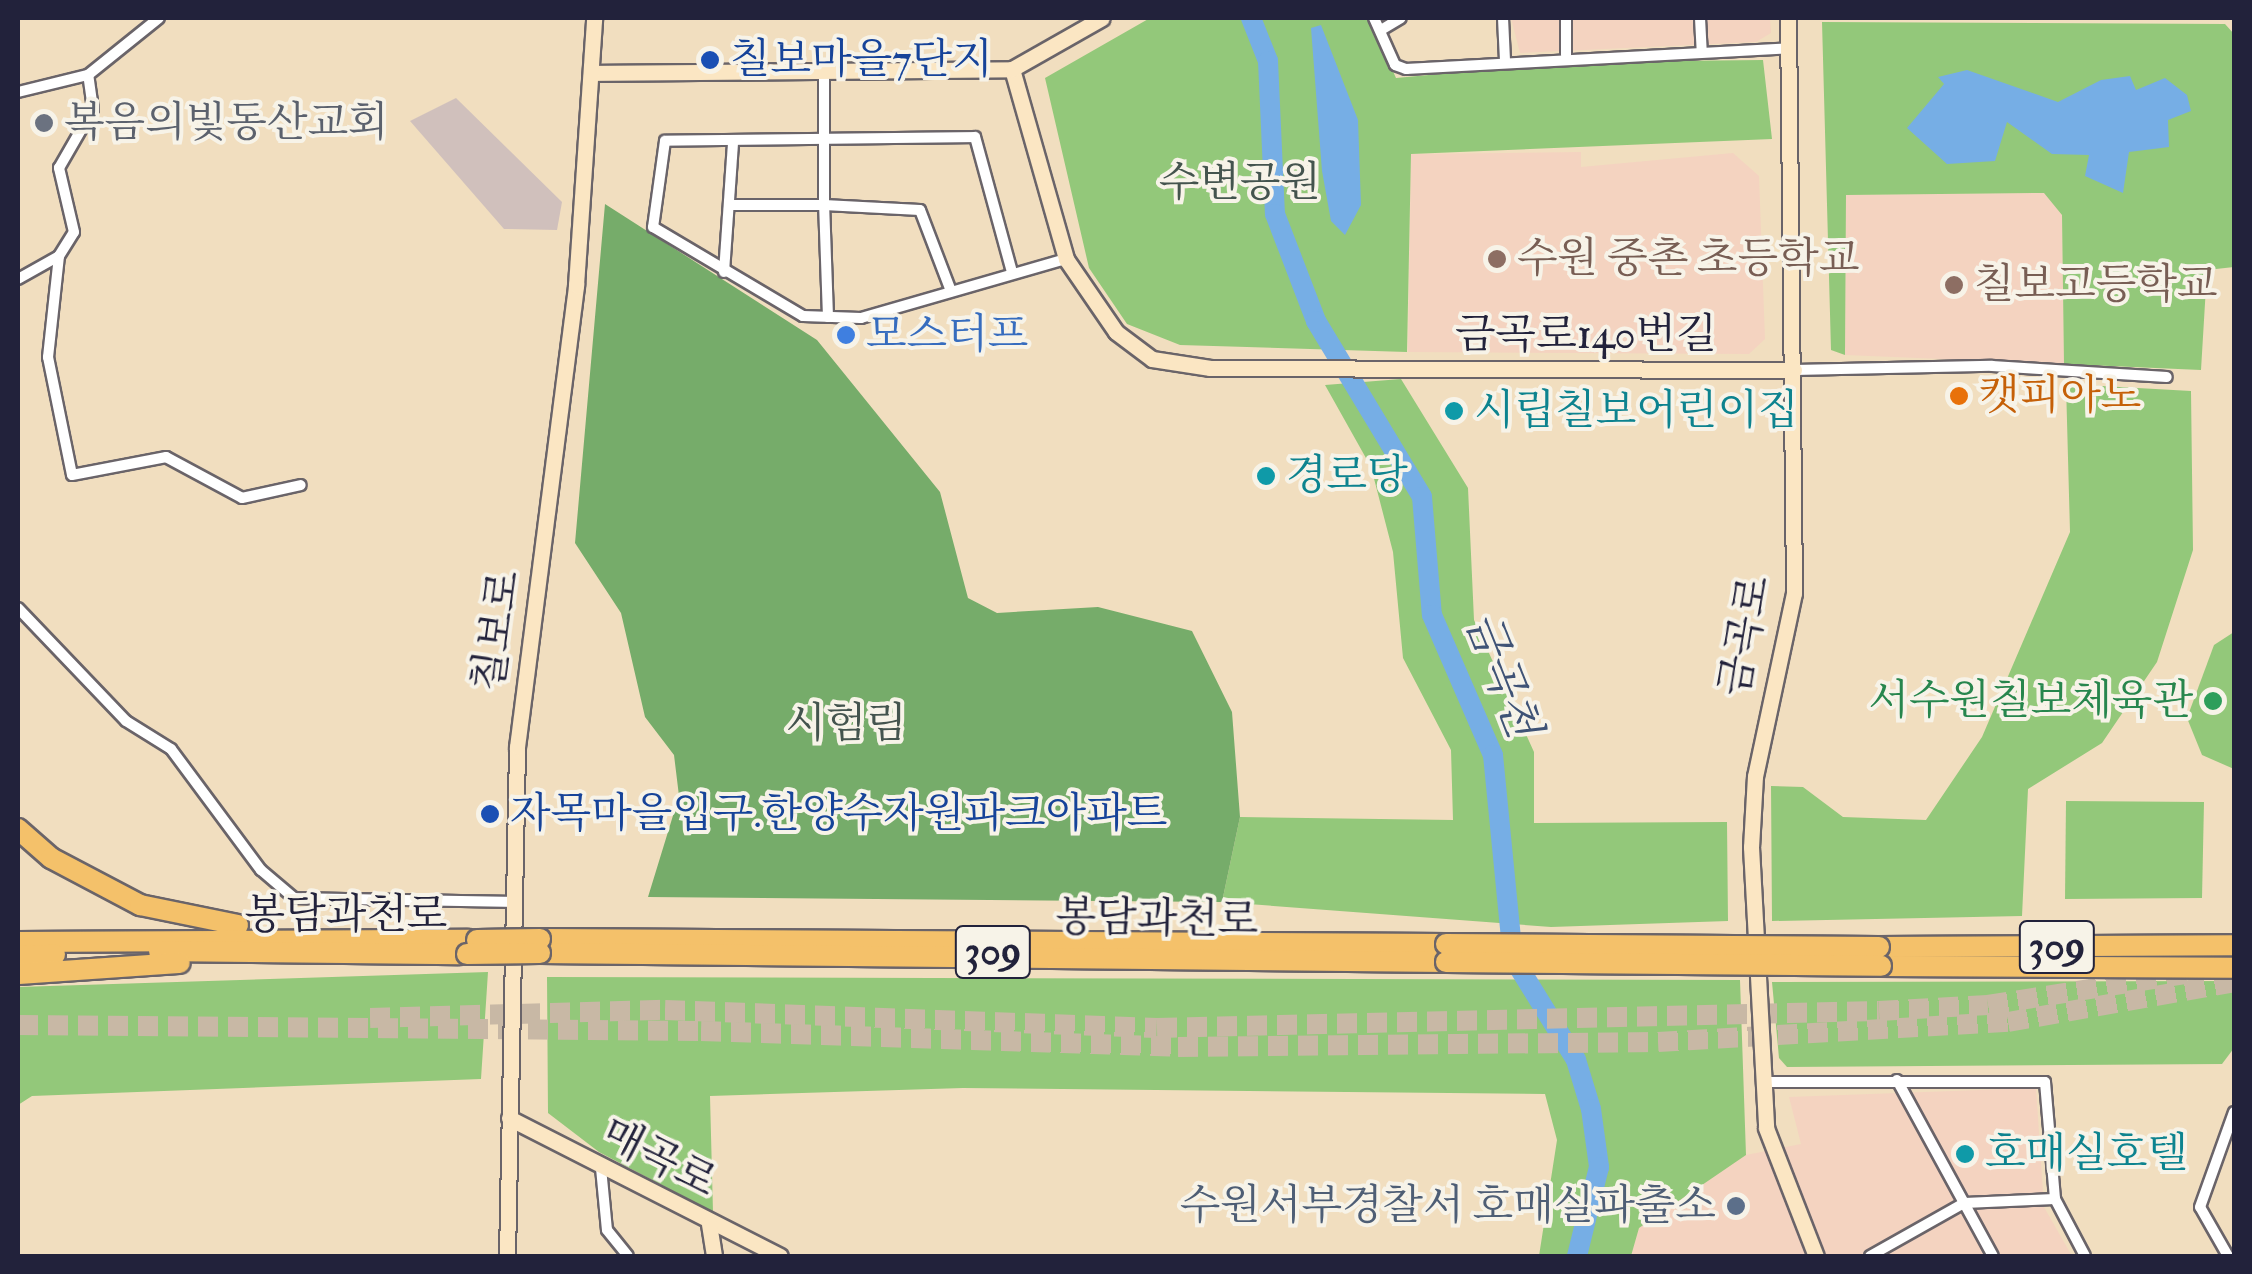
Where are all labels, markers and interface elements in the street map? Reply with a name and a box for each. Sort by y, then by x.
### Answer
place label: 칠보마을7단지 [730,35,993,85]
marker: 칠보마을7단지 [699,49,721,71]
place label: 복음의빛동산교회 [64,98,389,148]
marker: 복음의빛동산교회 [33,112,55,134]
park label: 수변공원 [1159,158,1321,208]
place label: 수원 중촌 초등학교 [1517,234,1859,284]
marker: 수원 중촌 초등학교 [1486,248,1508,270]
place label: 칠보고등학교 [1974,260,2217,310]
marker: 칠보고등학교 [1943,274,1965,296]
place label: 모스터프 [866,310,1028,360]
street label: 금곡로140번길 [1455,310,1717,360]
marker: 모스터프 [835,324,857,346]
place label: 캣피아노 [1979,371,2141,421]
marker: 캣피아노 [1948,385,1970,407]
place label: 시립칠보어린이집 [1474,386,1799,436]
marker: 시립칠보어린이집 [1443,400,1465,422]
place label: 경로당 [1286,451,1408,501]
marker: 경로당 [1255,465,1277,487]
street label: 칠보로 [464,567,530,695]
street label: 금곡로 [1710,572,1780,700]
water label: 금곡천 [1452,604,1550,746]
place label: 서수원칠보체육관 [1868,676,2193,726]
marker: 서수원칠보체육관 [2202,690,2224,712]
park label: 시험림 [785,699,907,749]
place label: 자목마을입구.한양수자원파크아파트 [510,789,1167,839]
marker: 자목마을입구.한양수자원파크아파트 [479,803,501,825]
street label: 봉담과천로 [245,890,447,940]
street label: 봉담과천로 [1055,892,1259,946]
road number: 309 [2017,912,2097,982]
road number: 309 [953,917,1033,987]
street label: 매곡로 [593,1108,725,1208]
place label: 호매실호텔 [1985,1129,2188,1179]
marker: 호매실호텔 [1954,1143,1976,1165]
place label: 수원서부경찰서 호매실파출소 [1180,1181,1716,1231]
marker: 수원서부경찰서 호매실파출소 [1725,1195,1747,1217]

